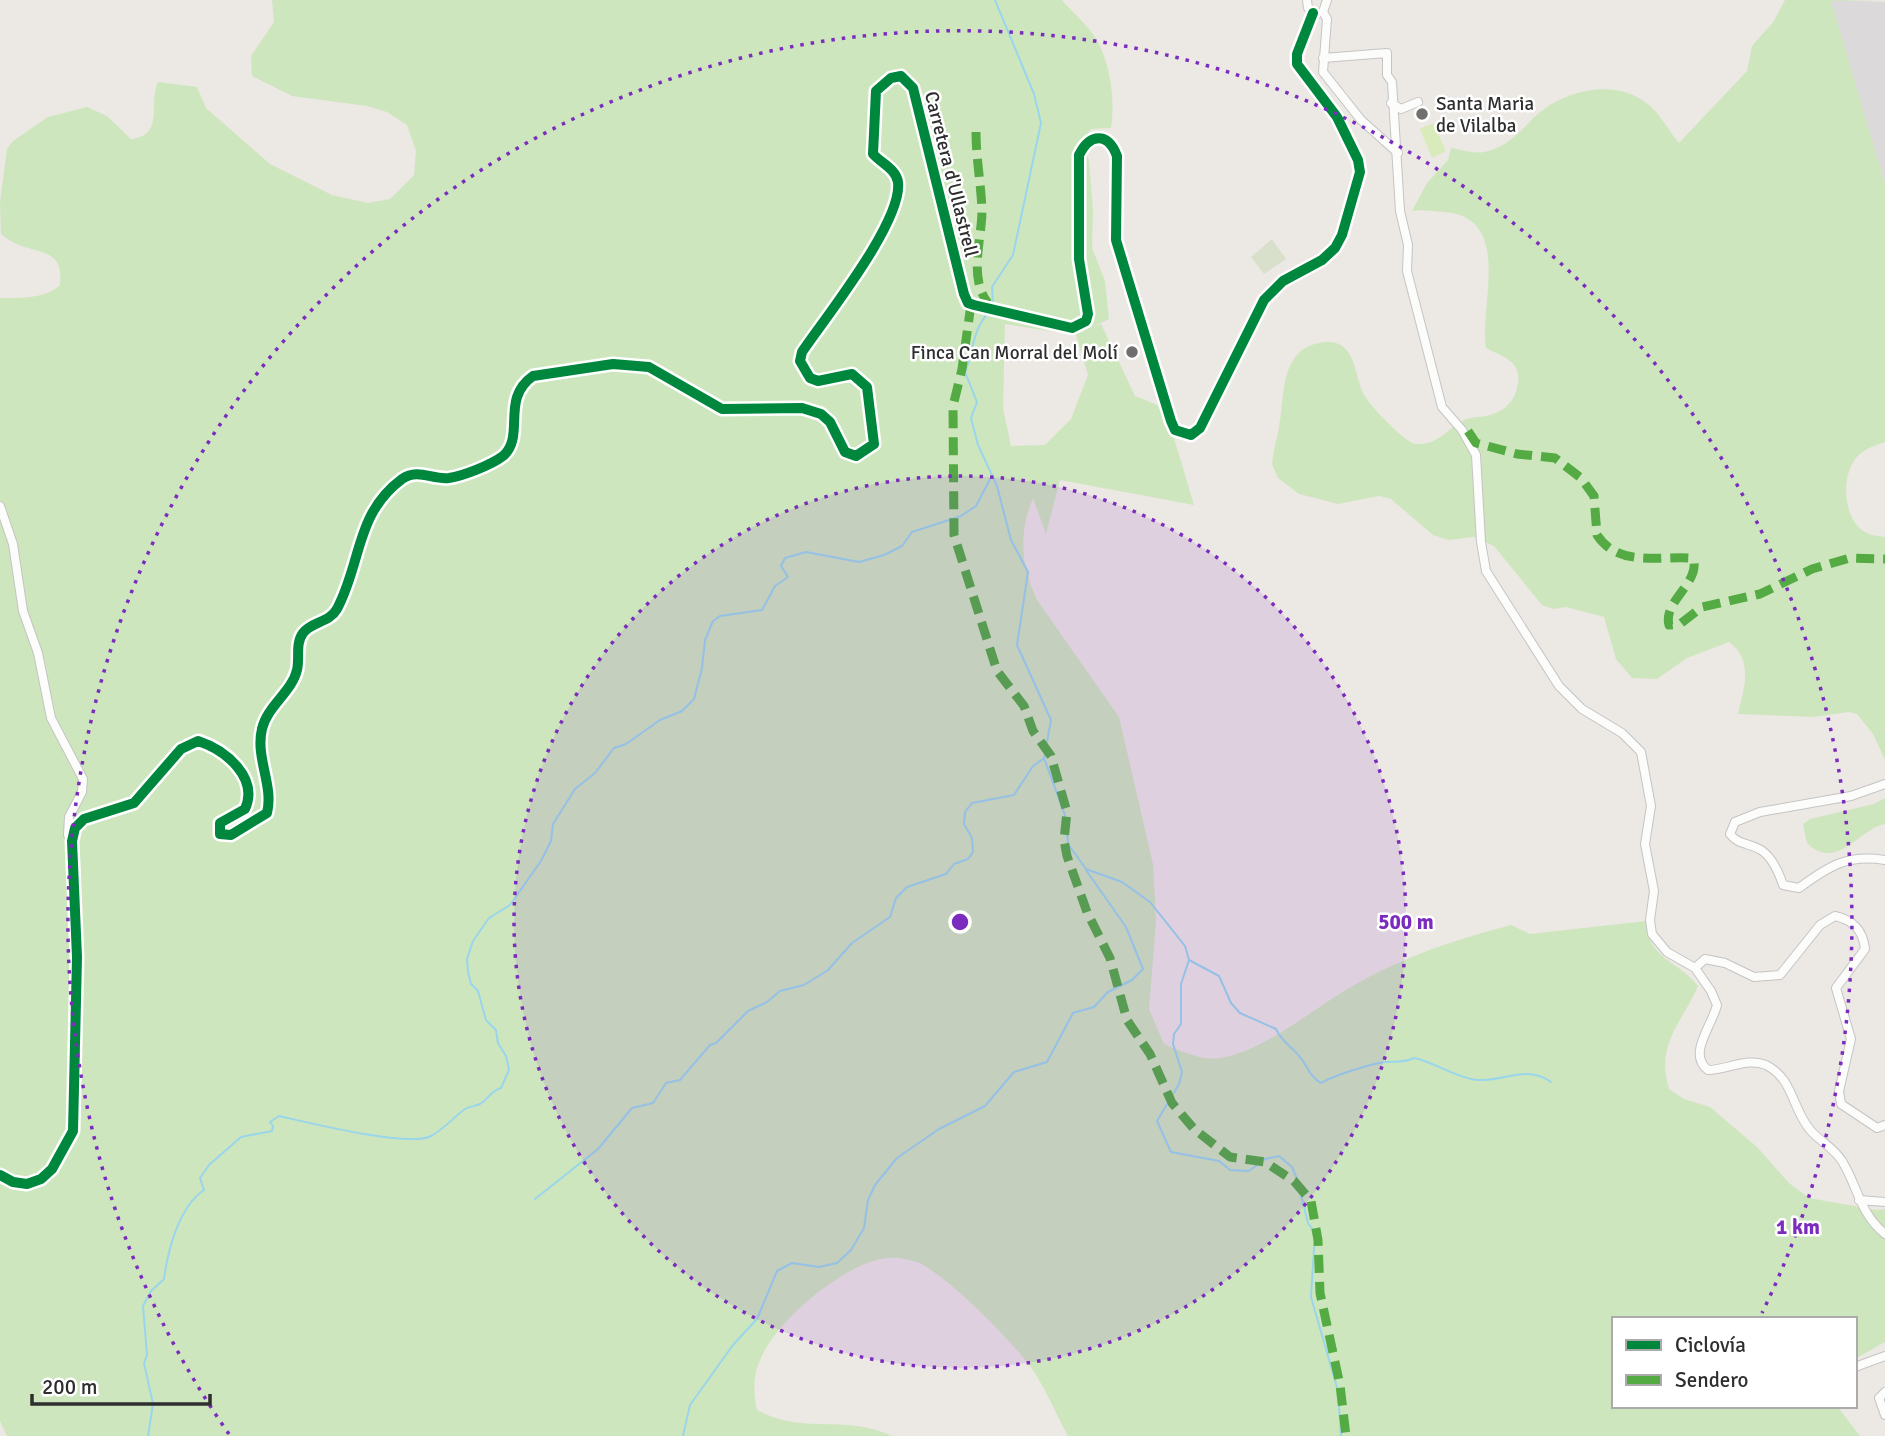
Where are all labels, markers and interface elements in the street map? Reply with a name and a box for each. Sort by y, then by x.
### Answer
street label: Carretera d'Ullastrell [919,89,983,260]
place label: Santa Maria de Vilalba [1436,92,1534,138]
marker: Santa Maria de Vilalba [1414,106,1430,122]
place label: Finca Can Morral del Molí [911,341,1119,365]
marker: Finca Can Morral del Molí [1124,344,1140,360]
text: 500 m [1378,909,1434,935]
centre of rings [948,910,972,934]
text: 1 km [1776,1214,1820,1240]
legend [1612,1317,1857,1408]
text: Ciclovía [1675,1332,1746,1358]
scale bar [32,1362,210,1406]
text: Sendero [1675,1367,1749,1393]
text: 200 m [42,1374,97,1400]

